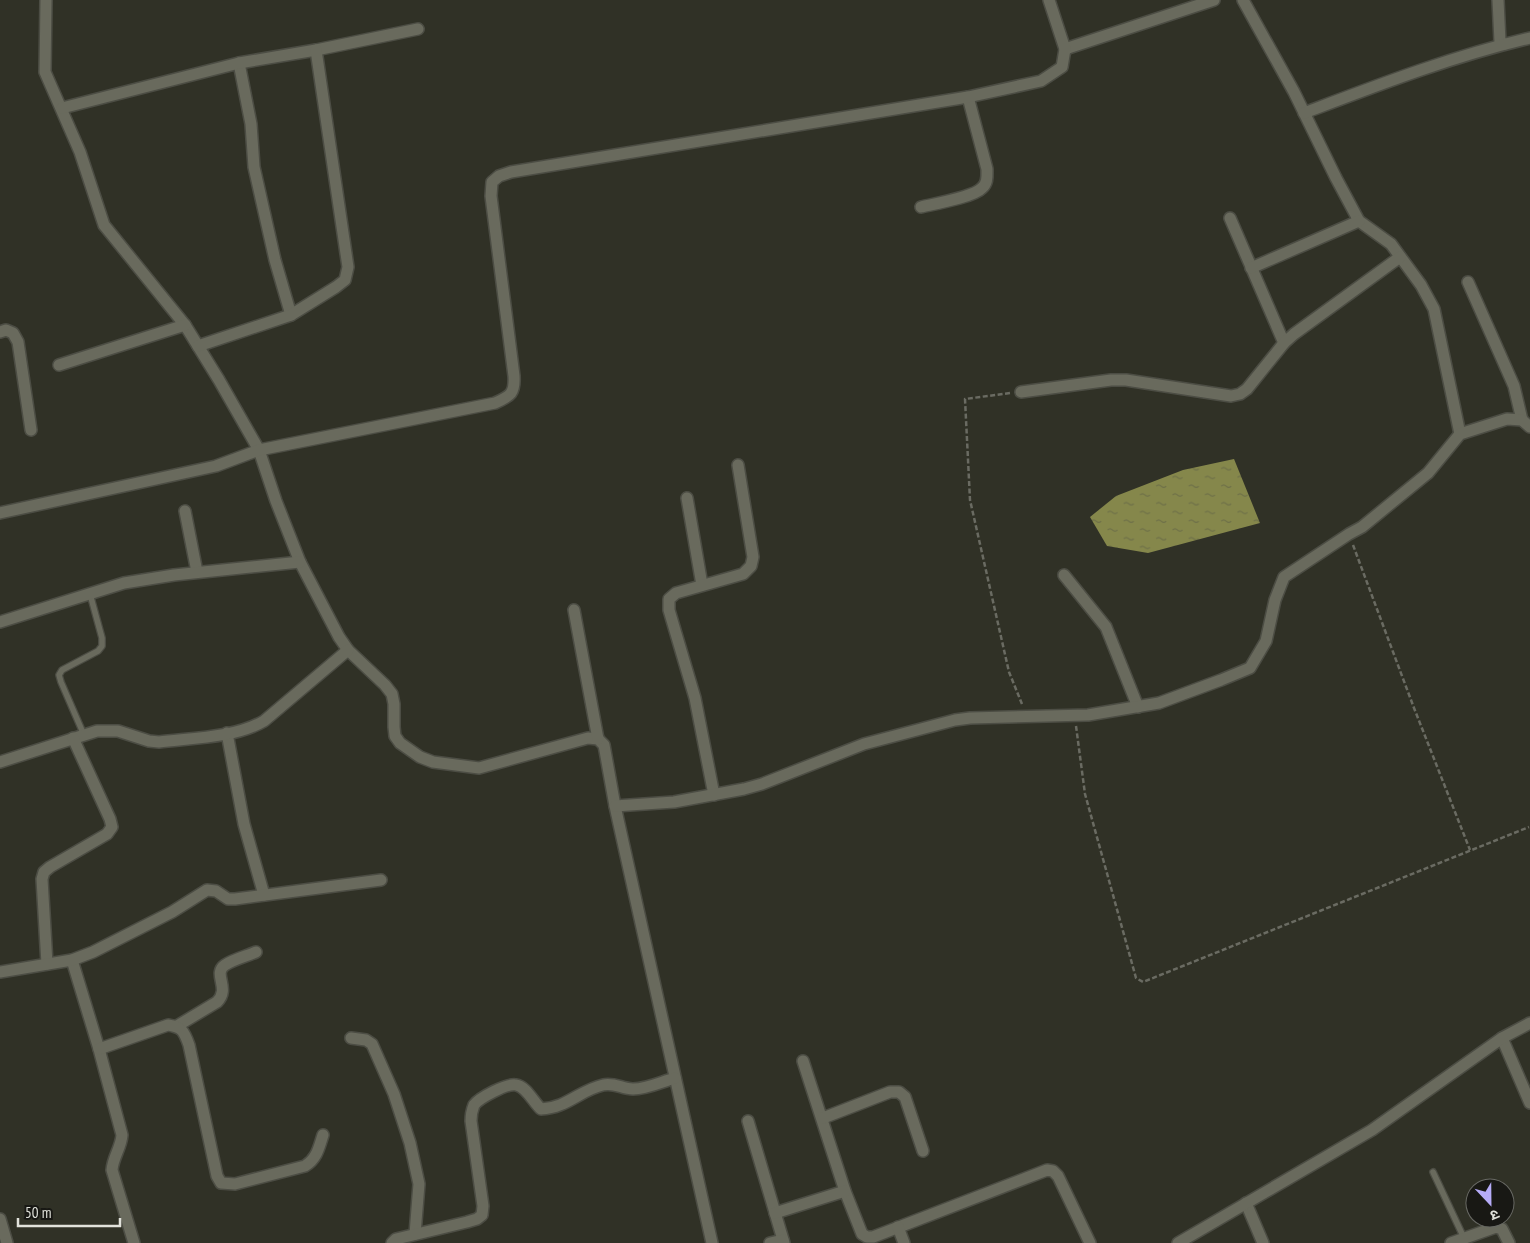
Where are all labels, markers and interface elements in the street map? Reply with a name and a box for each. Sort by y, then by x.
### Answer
north arrow [1465,1178,1515,1228]
scale bar [18,1196,120,1228]
text: 50 m [25,1203,51,1222]
text: उ [1487,1205,1502,1225]

